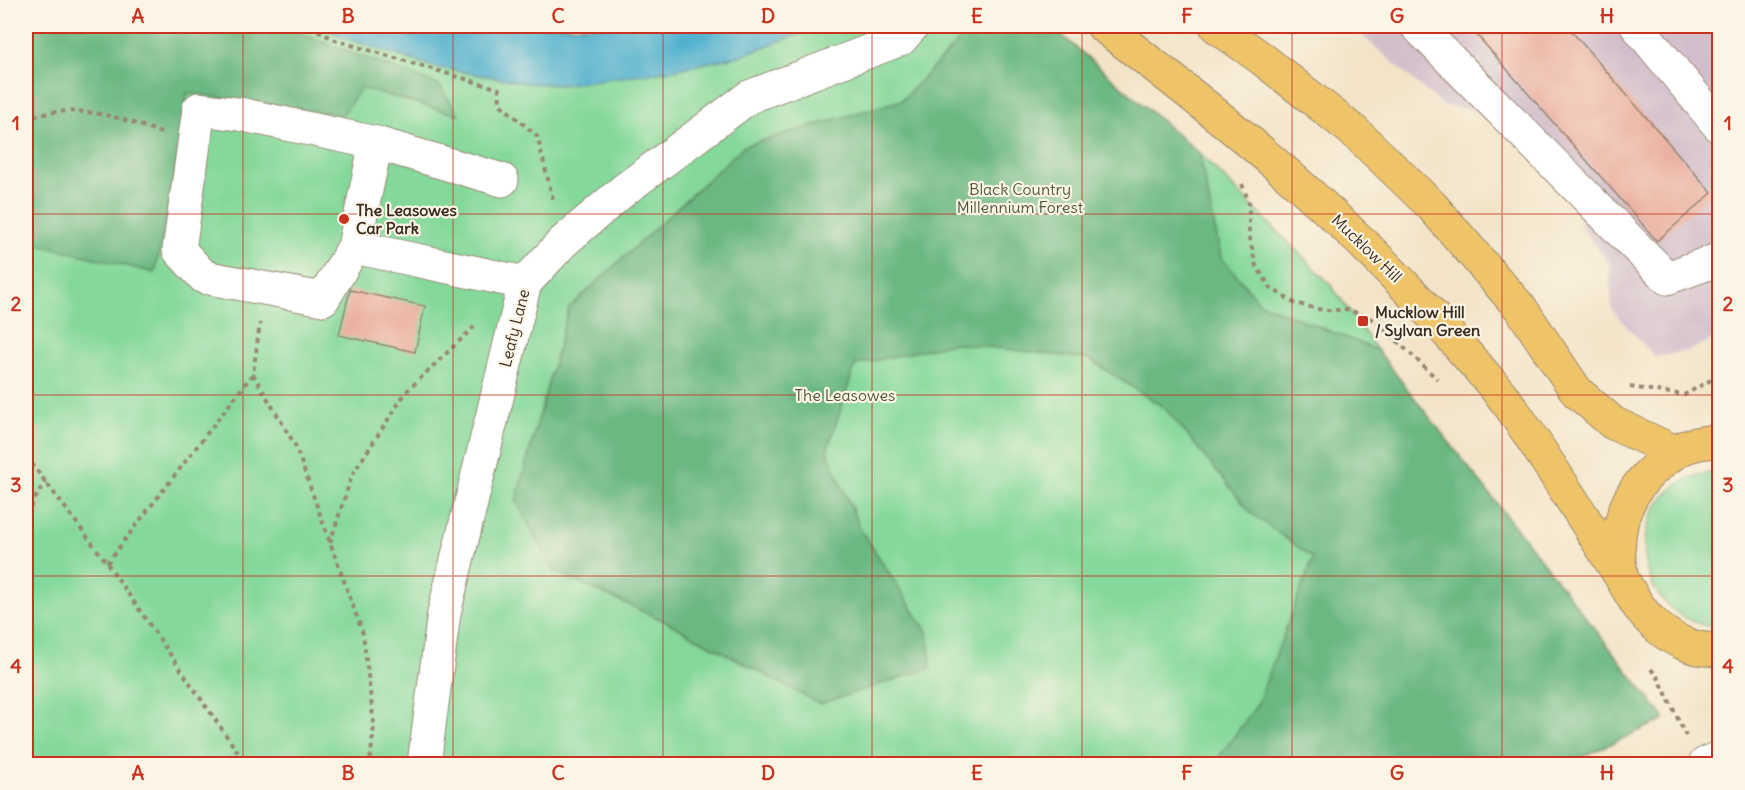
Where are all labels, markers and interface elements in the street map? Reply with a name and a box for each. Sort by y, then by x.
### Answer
text: A [132,3,145,28]
text: B [341,3,355,28]
text: C [551,3,565,28]
text: D [761,3,775,28]
text: E [971,3,983,28]
text: F [1181,3,1193,28]
text: G [1390,3,1404,28]
text: H [1600,3,1614,28]
text: 1 [12,110,20,135]
text: 1 [1724,110,1732,135]
park label: Black Country Millennium Forest [957,179,1084,217]
place label: The Leasowes Car Park [356,200,457,238]
street label: Mucklow Hill [1328,210,1406,286]
marker: The Leasowes Car Park [337,212,351,226]
street label: Leafy Lane [495,287,533,369]
text: 2 [11,291,22,316]
text: 2 [1723,291,1734,316]
place label: Mucklow Hill / Sylvan Green [1375,302,1480,341]
marker: Mucklow Hill / Sylvan Green [1356,314,1370,328]
park label: The Leasowes [795,385,895,405]
text: 3 [10,472,22,497]
text: 3 [1722,472,1734,497]
text: 4 [10,653,22,678]
text: 4 [1722,653,1734,678]
text: A [132,760,145,785]
text: B [341,760,355,785]
text: C [551,760,565,785]
text: D [761,760,775,785]
text: E [971,760,983,785]
text: F [1181,760,1193,785]
text: G [1390,760,1404,785]
text: H [1600,760,1614,785]

